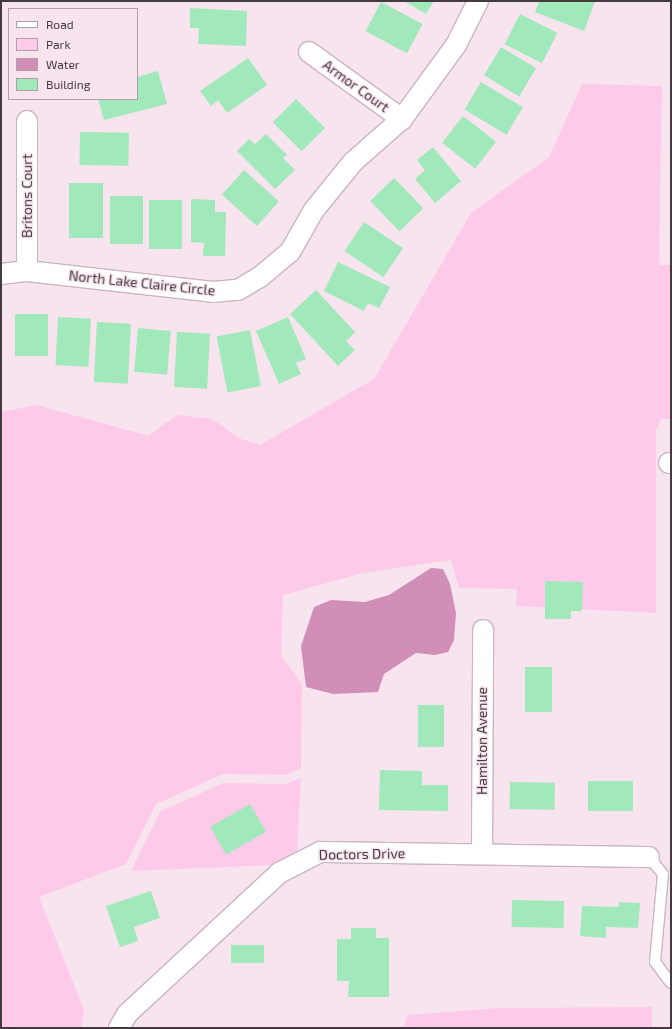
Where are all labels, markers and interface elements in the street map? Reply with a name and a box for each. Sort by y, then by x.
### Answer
legend [8,8,138,100]
text: Road [46,17,74,31]
text: Park [46,37,71,51]
street label: Armor Court [319,56,393,116]
text: Water [46,57,80,71]
text: Building [46,77,90,91]
street label: Britons Court [19,154,35,238]
street label: North Lake Claire Circle [68,267,216,299]
street label: Hamilton Avenue [474,687,490,795]
street label: Doctors Drive [319,845,405,863]

